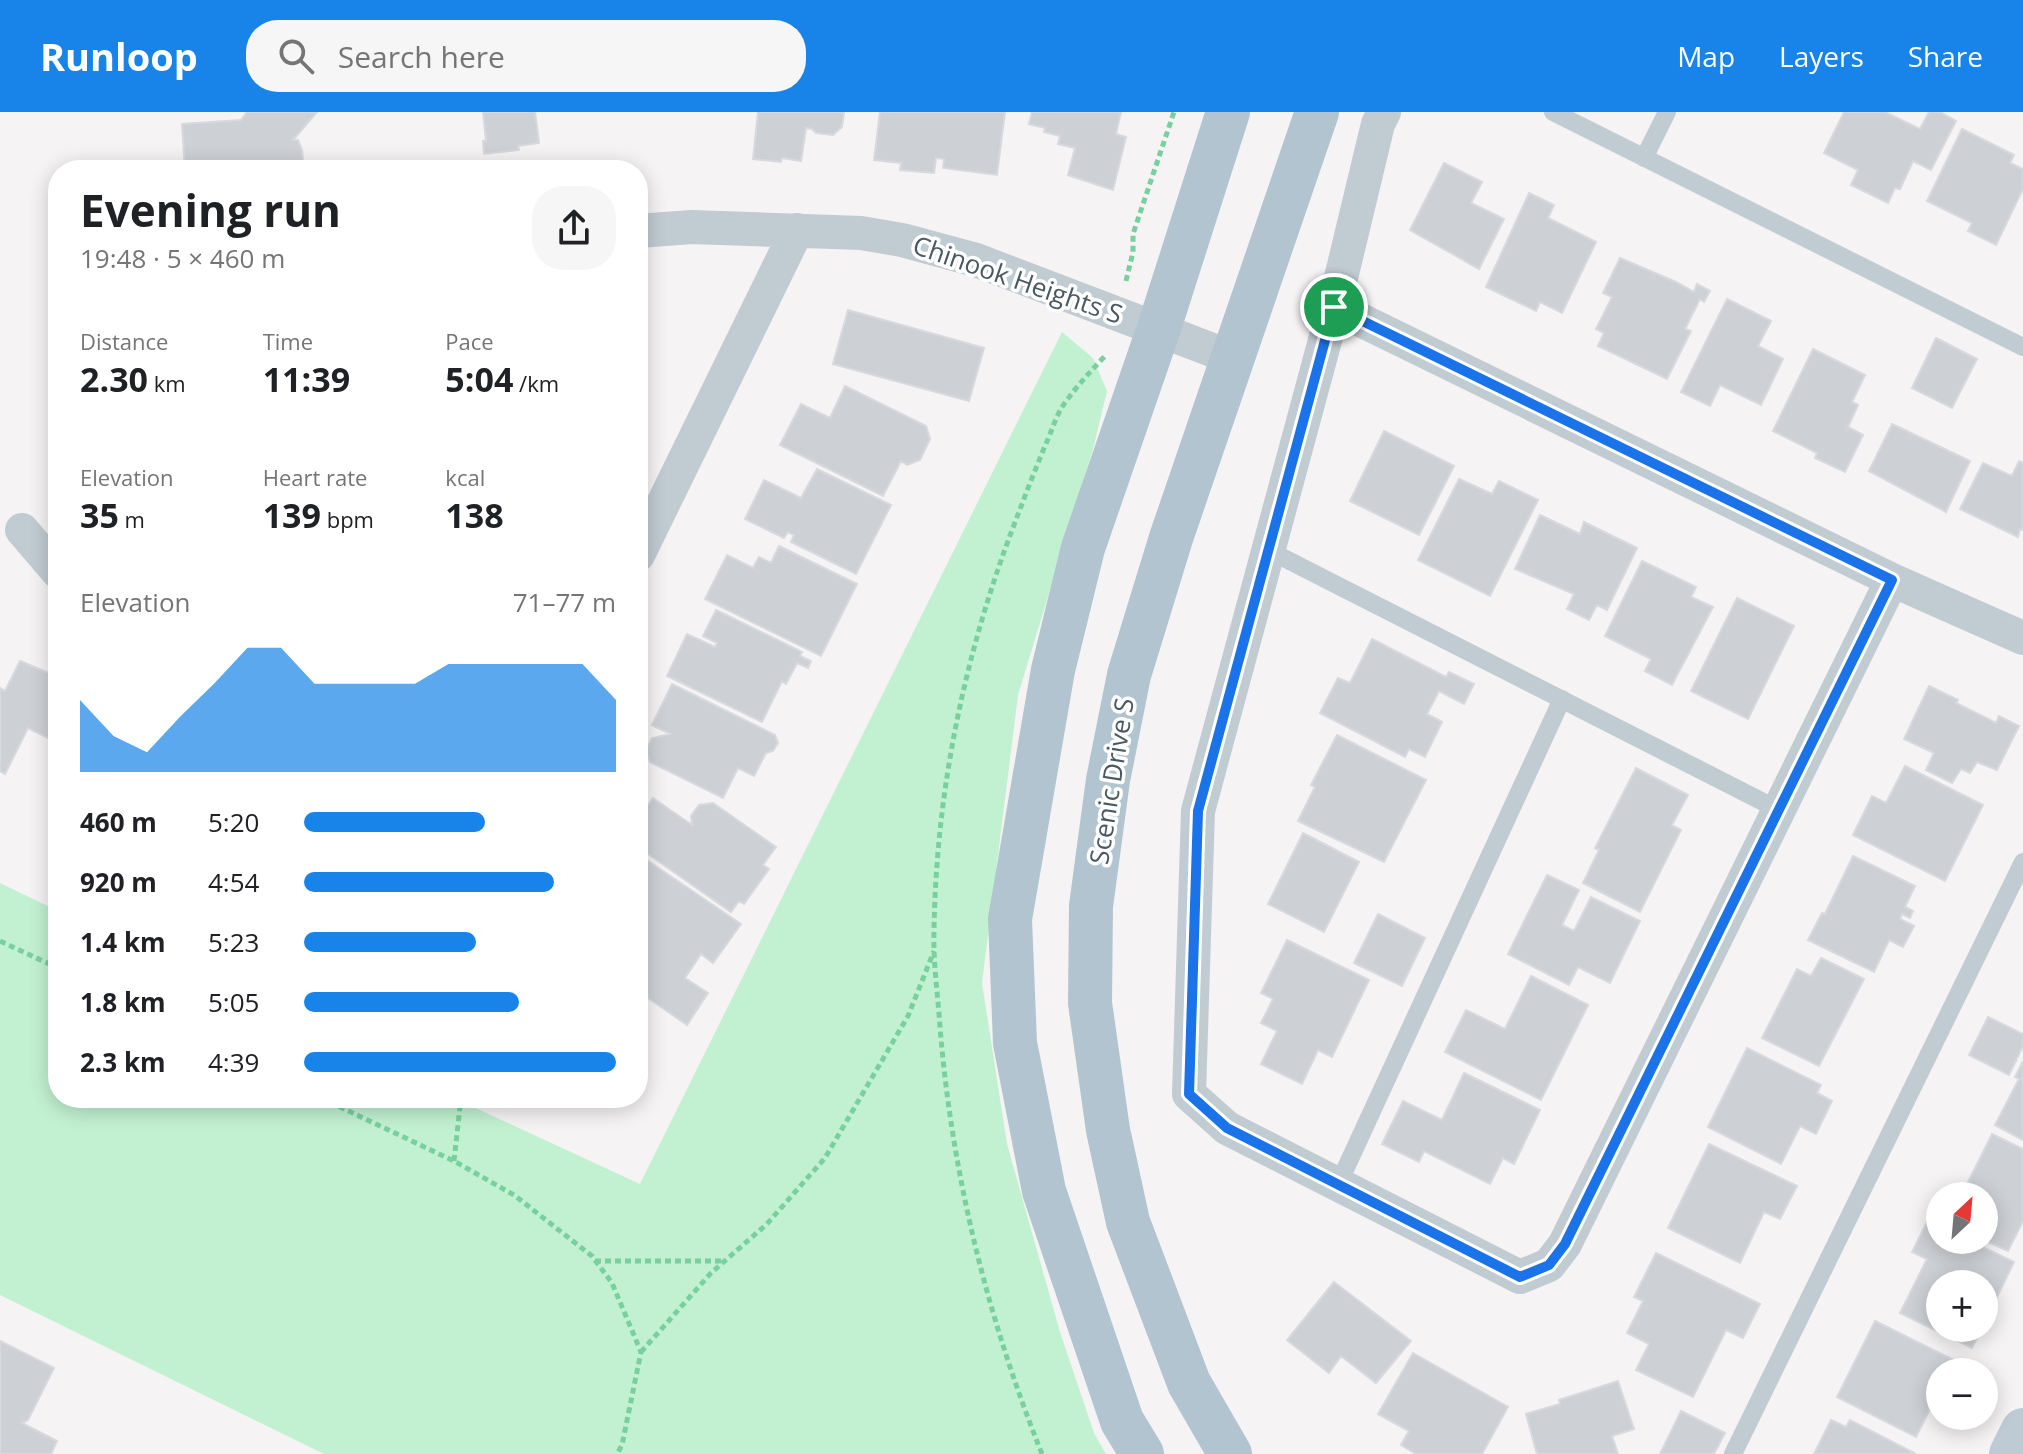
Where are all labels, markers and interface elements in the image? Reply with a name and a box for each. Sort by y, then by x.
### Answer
search box [246,20,806,92]
text: Runloop [40,30,198,82]
icon: search [274,34,318,78]
text: Search here [338,36,505,77]
text: Map [1677,37,1735,75]
text: Layers [1779,37,1864,75]
text: Share [1908,37,1983,75]
text: Evening run [80,180,341,240]
button: share [532,186,616,270]
street label: Chinook Heights S [908,226,1128,332]
text: 19:48 · 5 × 460 m [80,240,285,276]
pin [1300,273,1368,341]
icon: arrive [1312,285,1356,329]
text: Distance [80,326,168,356]
text: Time [263,326,313,356]
text: Pace [445,326,494,356]
text: 2.30 [80,356,148,402]
text: 11:39 [263,356,350,402]
text: 5:04 [445,356,513,402]
text: km [148,368,186,398]
text: /km [513,368,559,398]
text: Elevation [80,462,173,492]
text: Heart rate [263,462,367,492]
text: kcal [445,462,485,492]
text: 35 [80,492,119,538]
text: 139 [263,492,321,538]
text: 138 [445,492,504,538]
text: m [119,504,145,534]
text: bpm [321,504,374,534]
text: Elevation [80,584,190,620]
text: 71–77 m [513,584,616,620]
street label: Scenic Drive S [1080,695,1142,867]
text: 460 m [80,804,157,840]
text: 5:20 [208,804,259,840]
text: 920 m [80,864,157,900]
text: 4:54 [208,864,259,900]
text: 1.4 km [80,924,166,960]
text: 5:23 [208,924,259,960]
text: 1.8 km [80,984,166,1020]
text: 5:05 [208,984,259,1020]
text: 2.3 km [80,1044,166,1080]
text: 4:39 [208,1044,259,1080]
north arrow [1926,1182,1998,1254]
map controls [1926,1182,1998,1430]
button: + [1926,1270,1998,1342]
button: − [1926,1358,1998,1430]

